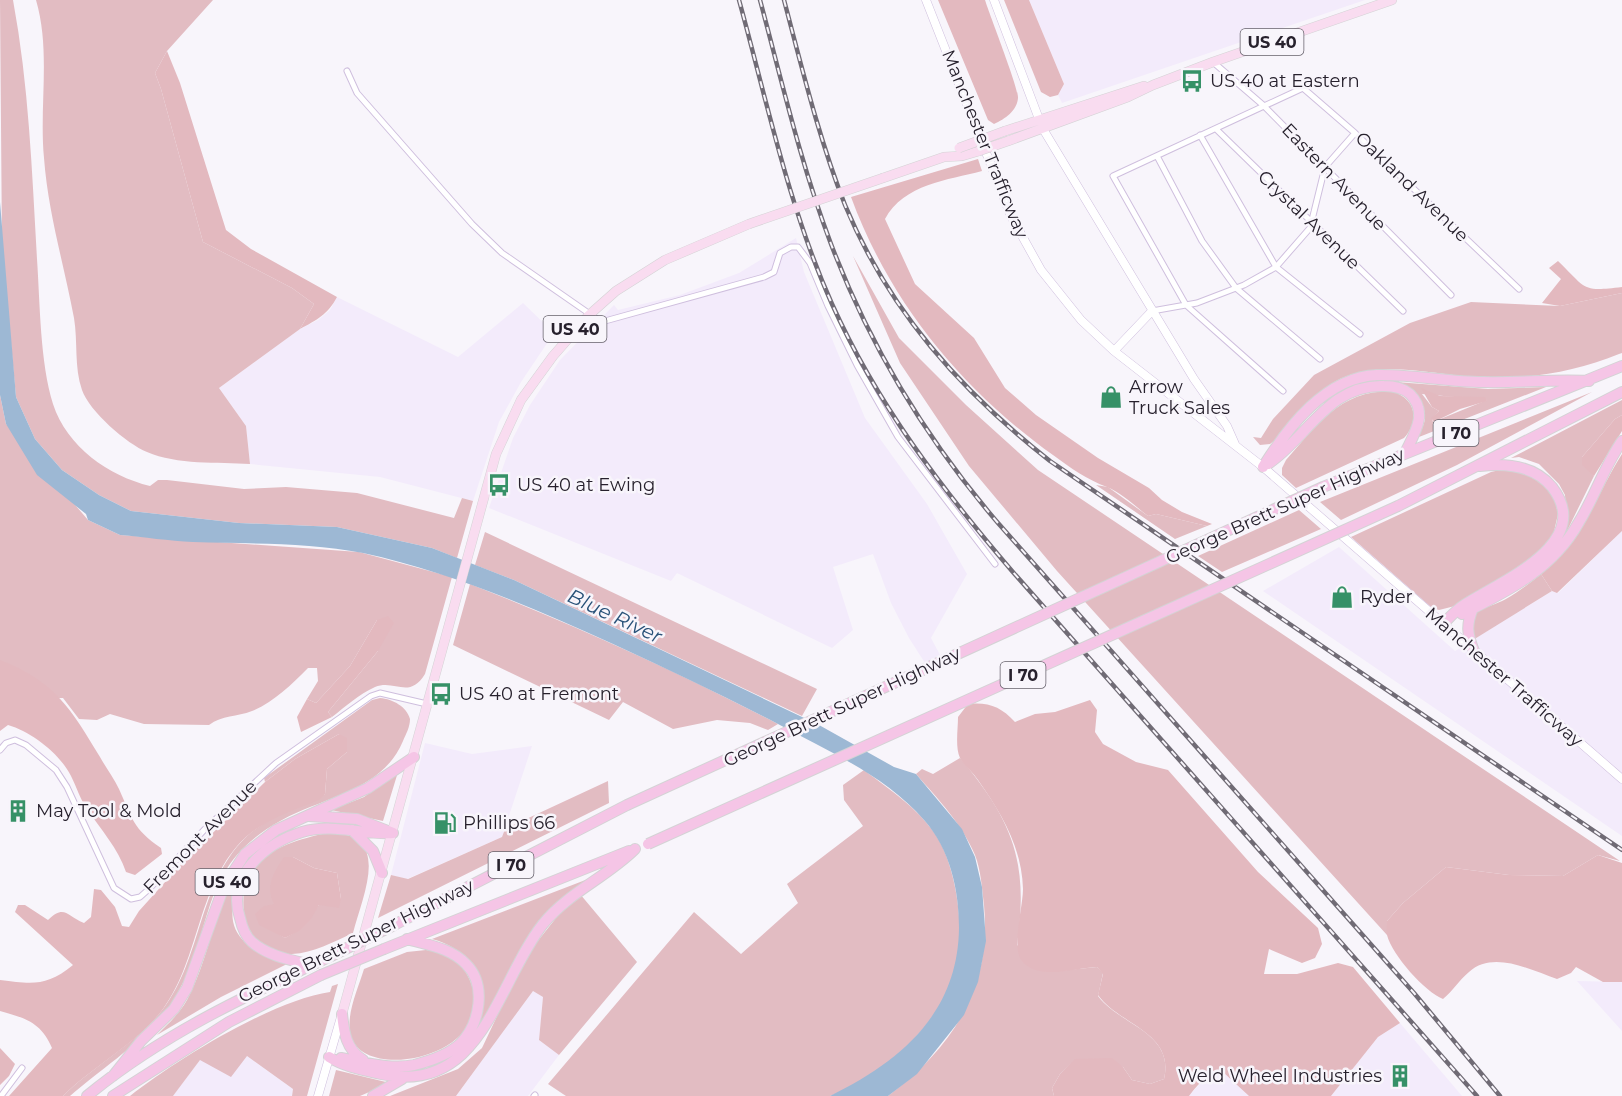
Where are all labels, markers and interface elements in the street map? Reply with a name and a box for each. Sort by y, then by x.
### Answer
road number: US 40 [1240,29,1304,55]
street label: Manchester Trafficway [937,47,1033,242]
bus stop icon: US 40 at Eastern [1179,68,1205,94]
place label: US 40 at Eastern [1210,70,1360,92]
street label: Eastern Avenue [1277,119,1391,235]
street label: Oakland Avenue [1351,127,1473,247]
street label: Crystal Avenue [1253,166,1365,274]
road number: US 40 [544,316,606,342]
place label: Arrow Truck Sales [1129,376,1230,419]
shop icon: Arrow Truck Sales [1098,384,1124,410]
road number: I 70 [1434,420,1478,446]
street label: George Brett Super Highway [1162,443,1408,569]
bus stop icon: US 40 at Ewing [486,472,512,498]
place label: US 40 at Ewing [517,474,655,496]
water label: Blue River [564,584,667,649]
shop icon: Ryder [1329,584,1355,610]
place label: Ryder [1360,586,1413,608]
street label: Manchester Trafficway [1421,603,1587,751]
street label: George Brett Super Highway [720,642,964,772]
road number: I 70 [1000,662,1046,688]
bus stop icon: US 40 at Fremont [428,681,454,707]
place label: US 40 at Fremont [459,683,619,705]
street label: Fremont Avenue [139,776,261,898]
building icon: May Tool & Mold [5,798,31,824]
place label: May Tool & Mold [36,800,182,822]
fuel station icon: Phillips 66 [432,810,458,836]
place label: Phillips 66 [463,812,555,834]
road number: I 70 [488,852,534,878]
road number: US 40 [196,869,258,895]
street label: George Brett Super Highway [235,874,477,1008]
building icon: Weld Wheel Industries [1387,1063,1413,1089]
place label: Weld Wheel Industries [1178,1065,1382,1087]

